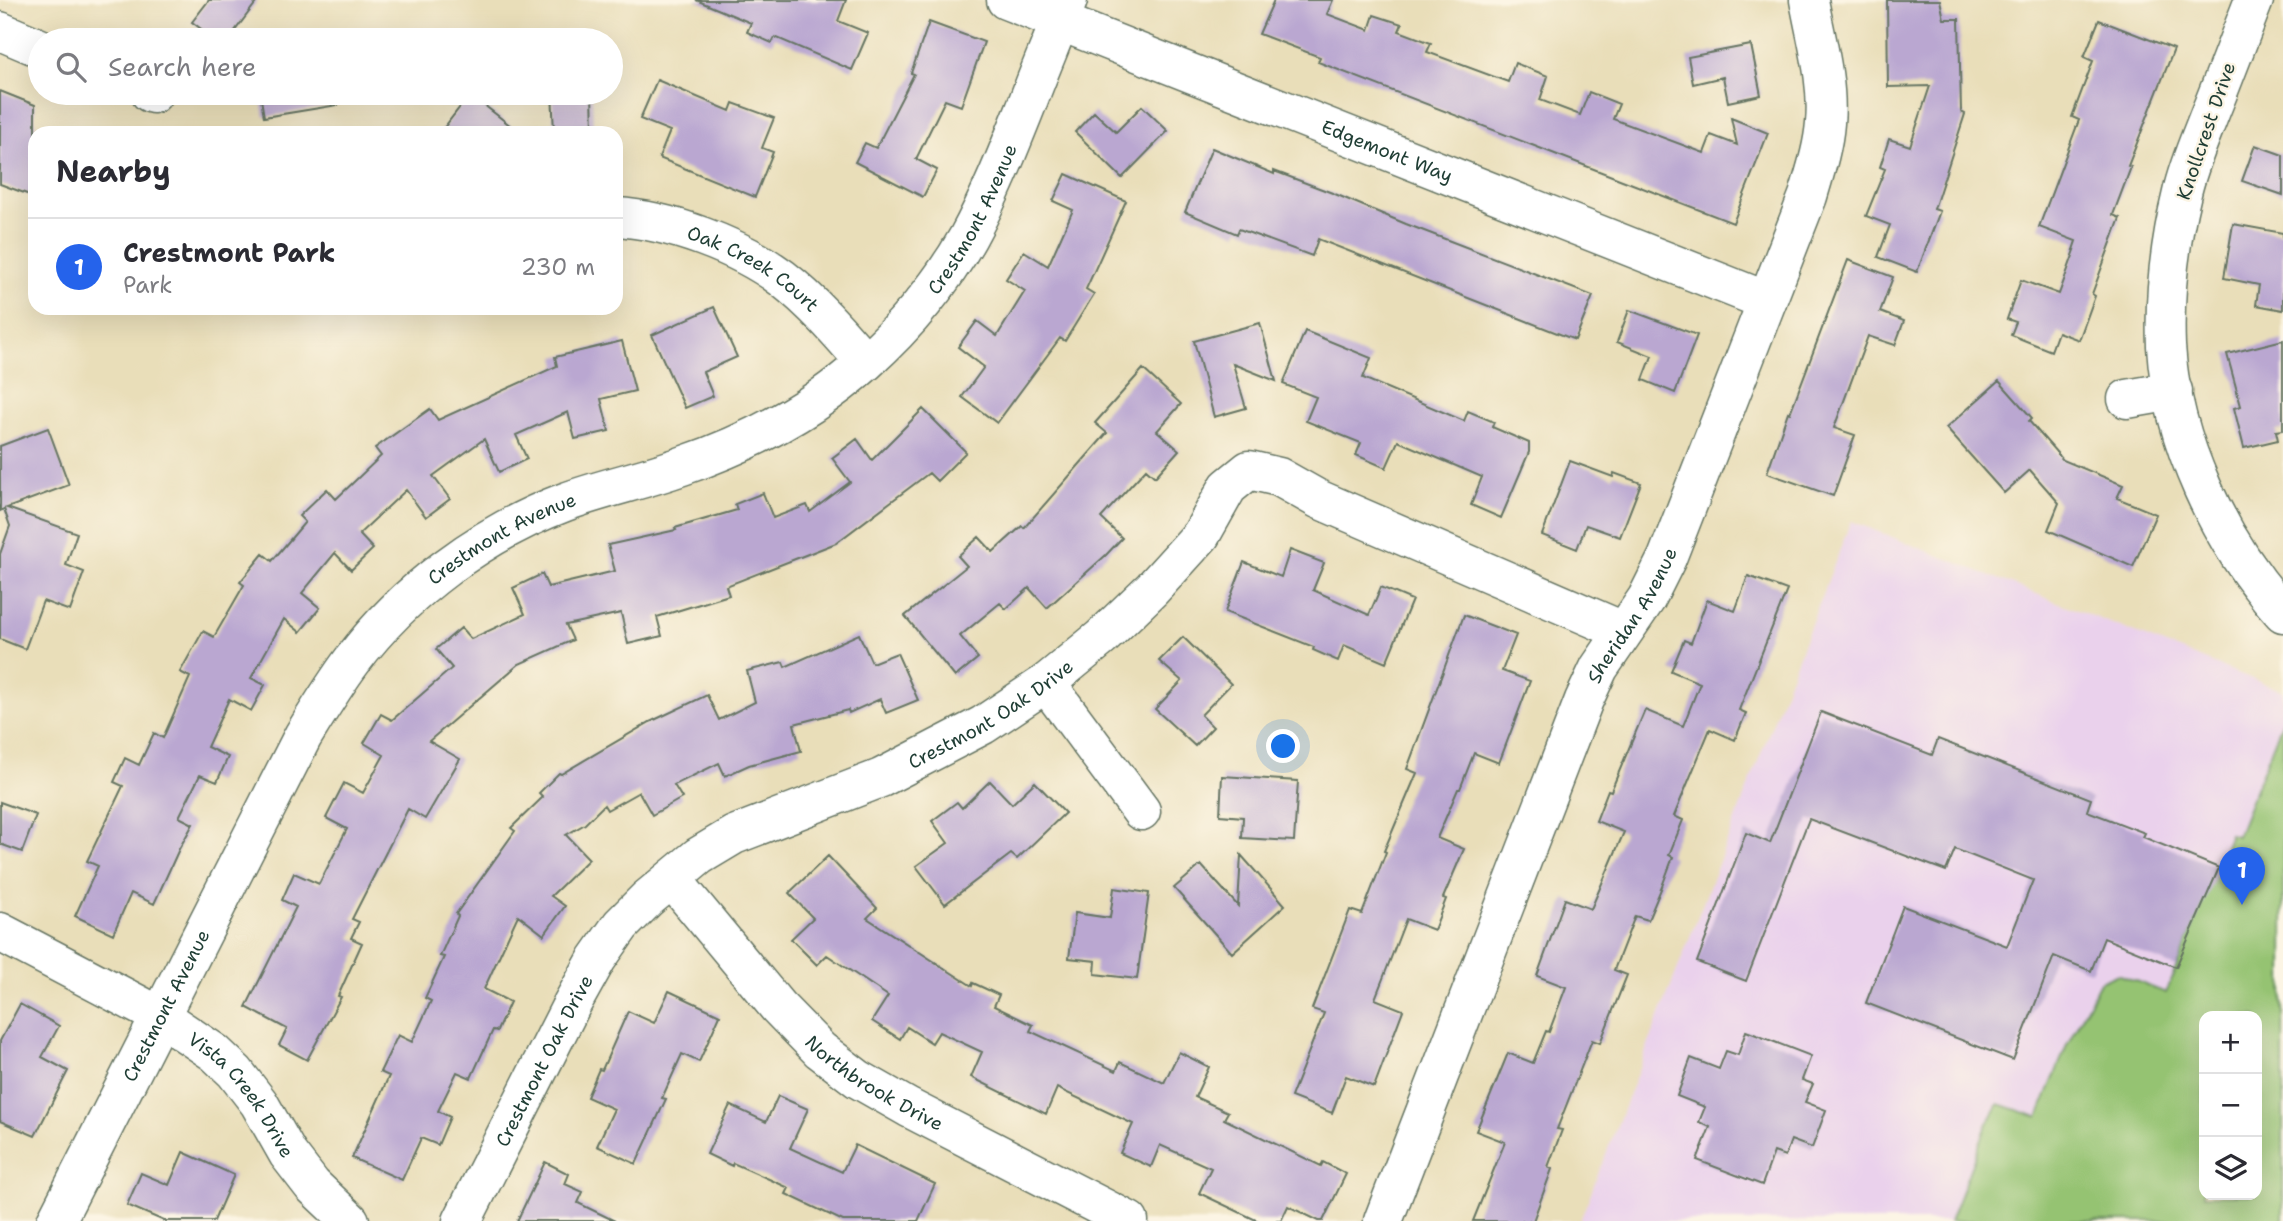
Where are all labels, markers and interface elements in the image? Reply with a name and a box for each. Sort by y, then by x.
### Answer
search box [28,28,623,105]
icon: search [52,48,90,86]
text: Search here [108,49,257,84]
street label: Knollcrest Drive [2171,59,2241,203]
street label: Edgemont Way [1318,114,1457,188]
street label: Crestmont Avenue [921,140,1022,299]
text: Nearby [56,151,171,192]
street label: Oak Creek Court [684,220,825,317]
text: Crestmont Park [123,235,335,270]
text: 1 [74,252,84,282]
text: 230 m [521,252,595,282]
text: Park [123,270,172,300]
street label: Crestmont Avenue [422,487,579,590]
street label: Sheridan Avenue [1581,544,1682,687]
street label: Crestmont Oak Drive [904,654,1078,774]
your location [1266,729,1300,763]
pin: 1 [2219,847,2265,905]
street label: Crestmont Avenue [117,925,215,1086]
street label: Crestmont Oak Drive [489,970,598,1151]
map controls [2199,1011,2262,1200]
button: + [2199,1011,2262,1074]
street label: Vista Creek Drive [183,1026,300,1162]
street label: Northbrook Drive [800,1030,948,1136]
button: − [2199,1074,2262,1137]
button: layers [2199,1137,2262,1200]

